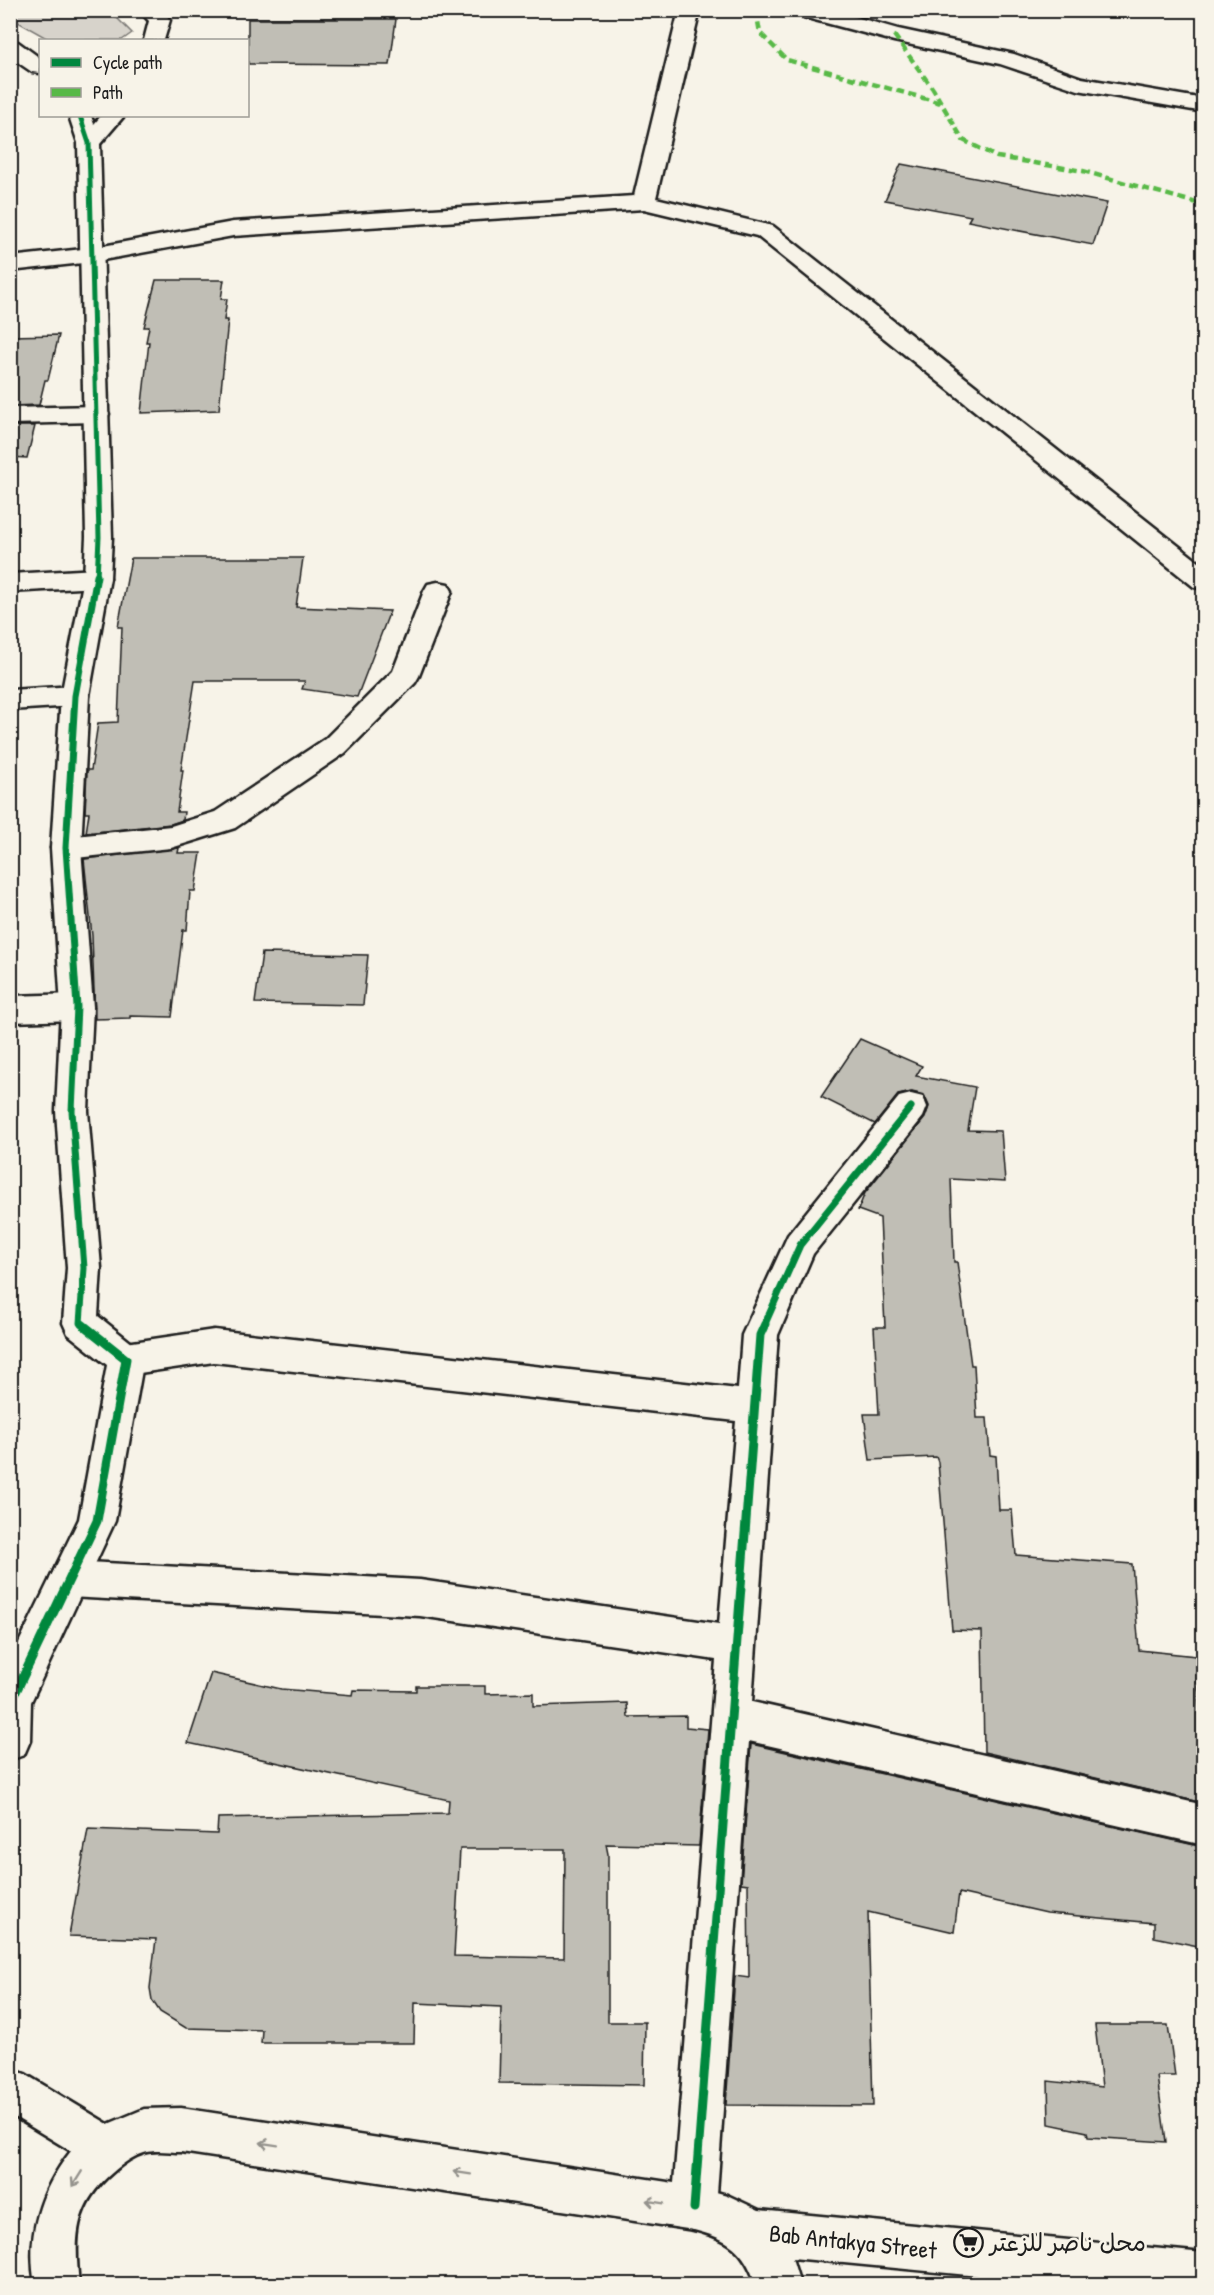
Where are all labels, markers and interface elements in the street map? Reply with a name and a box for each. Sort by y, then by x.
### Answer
legend [39,39,249,117]
text: Cycle path [93,50,163,75]
text: Path [93,80,123,105]
one-way arrow [260,2138,279,2149]
one-way arrow [452,2167,472,2178]
one-way arrow [71,2170,83,2187]
one-way arrow [645,2196,665,2207]
street label: Bab Antakya Street [768,2216,939,2266]
place label: محل ناصر للزعتر [988,2226,1146,2258]
supermarket icon: محل ناصر للزعتر [953,2227,985,2259]

